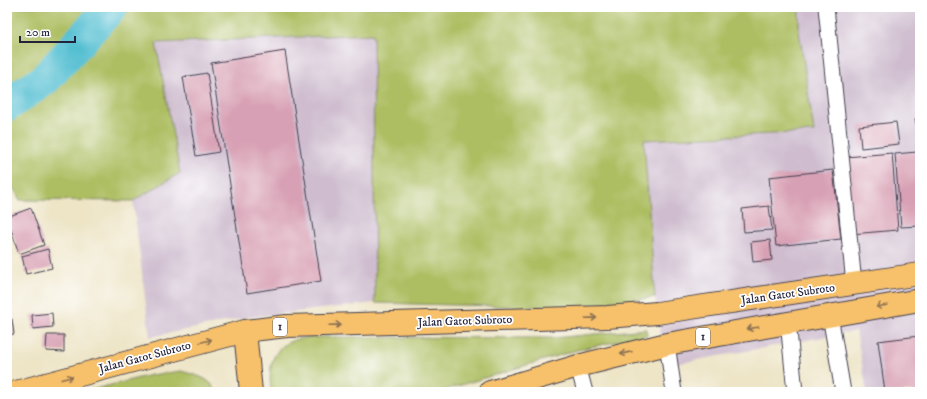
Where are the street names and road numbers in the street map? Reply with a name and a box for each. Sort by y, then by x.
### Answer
street label: Jalan Gatot Subroto [739,280,836,308]
street label: Jalan Gatot Subroto [417,312,513,330]
road number: 1 [273,318,287,336]
road number: 1 [696,328,710,346]
street label: Jalan Gatot Subroto [96,337,193,377]

